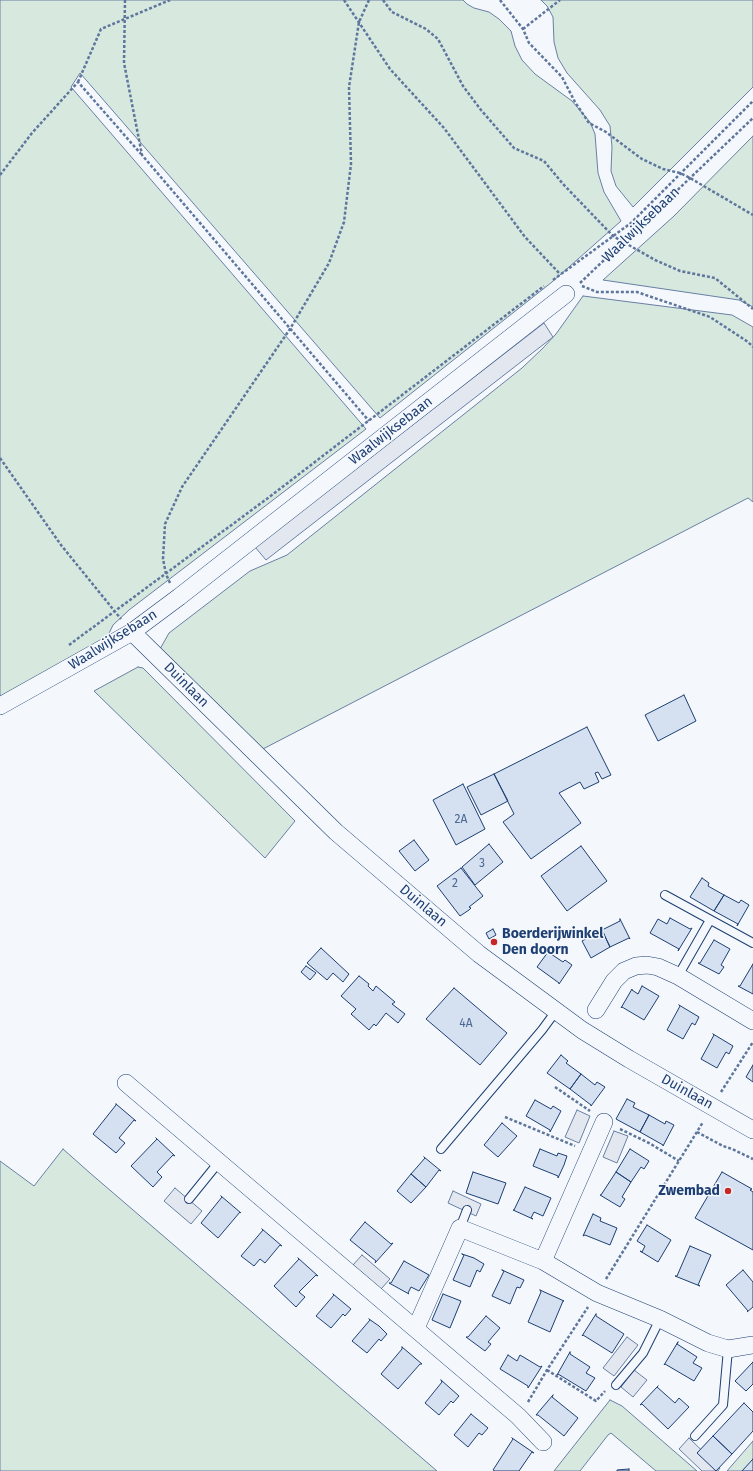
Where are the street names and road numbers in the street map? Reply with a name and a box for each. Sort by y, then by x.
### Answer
street label: Waalwijksebaan [599,184,683,266]
street label: Waalwijksebaan [346,393,436,469]
street label: Waalwijksebaan [66,606,160,674]
street label: Duinlaan [160,659,212,711]
street label: Duinlaan [396,881,450,931]
street label: Duinlaan [658,1071,716,1113]

